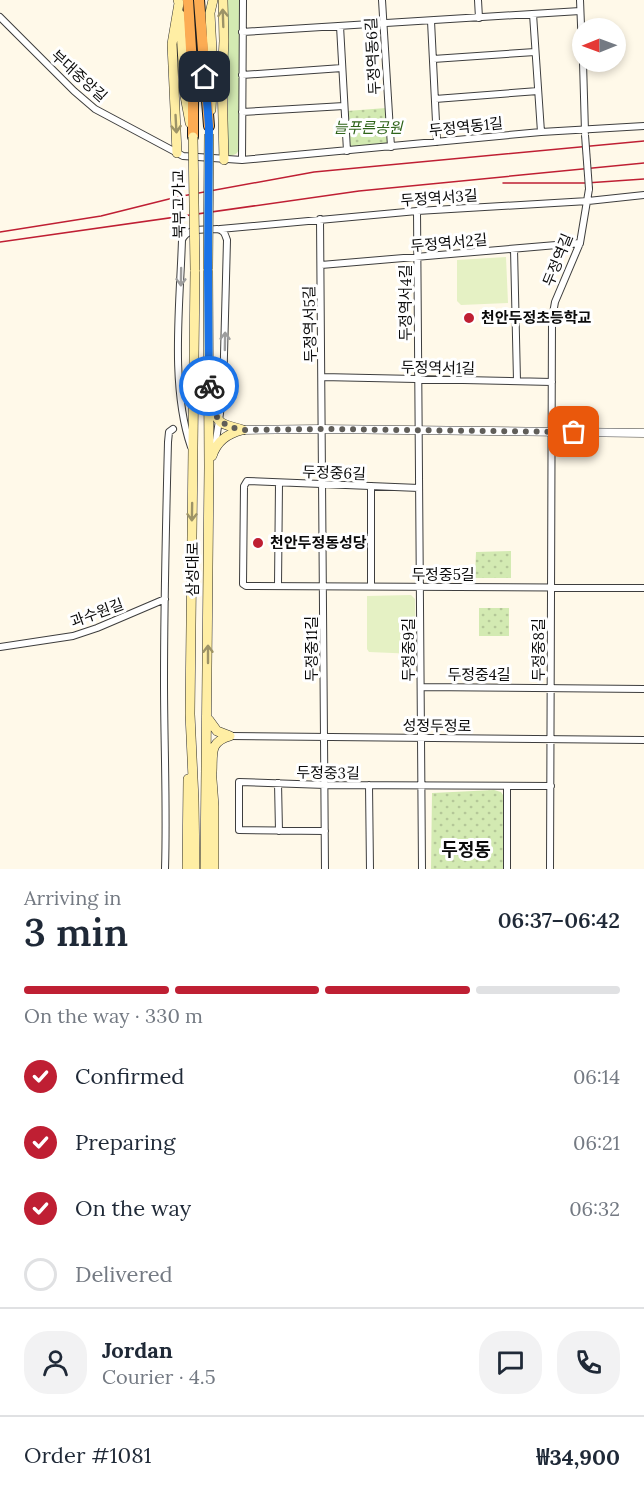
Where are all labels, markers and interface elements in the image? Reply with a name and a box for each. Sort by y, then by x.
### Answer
one-way arrow [218,9,229,29]
street label: 두정역동6길 [361,17,384,95]
north arrow [572,18,626,72]
map controls [572,18,626,72]
street label: 부대중앙길 [47,45,111,106]
pin [179,51,230,102]
icon: home [188,60,221,93]
street label: 두정역동1길 [428,113,504,140]
one-way arrow [171,114,182,134]
park label: 늘푸른공원 [333,118,404,137]
street label: 북부고가교 [168,169,189,239]
street label: 두정역서3길 [400,185,478,210]
street label: 두정역서2길 [410,230,488,255]
street label: 두정역길 [538,231,577,289]
street label: 두정역서4길 [396,264,415,342]
one-way arrow [175,267,187,287]
street label: 두정역서5길 [299,285,320,363]
place label: 천안두정초등학교 [481,308,592,327]
marker: 천안두정초등학교 [462,311,476,325]
one-way arrow [219,332,230,352]
courier [179,356,239,416]
street label: 두정역서1길 [401,357,475,378]
icon: bike [193,370,226,403]
pin [548,406,599,457]
icon: bag [557,415,590,448]
street label: 두정중6길 [302,462,366,483]
one-way arrow [187,501,198,521]
place label: 천안두정동성당 [270,533,367,552]
marker: 천안두정동성당 [251,536,265,550]
street label: 삼성대로 [183,541,202,597]
street label: 두정중5길 [411,565,475,584]
street label: 과수원길 [68,594,126,631]
street label: 두정중11길 [302,616,321,682]
street label: 두정중9길 [399,618,418,682]
street label: 두정중8길 [529,618,548,682]
one-way arrow [202,645,214,665]
street label: 두정중4길 [447,665,511,684]
street label: 성정두정로 [402,715,472,736]
street label: 두정중3길 [296,762,360,783]
district label: 두정동 [441,838,491,861]
text: Arriving in [24,885,121,910]
text: 06:37–06:42 [498,906,620,934]
text: 3 min [24,907,128,957]
text: On the way · 330 m [24,1003,203,1028]
icon: check [24,1060,57,1093]
text: Confirmed [75,1062,184,1090]
text: 06:14 [573,1064,620,1089]
icon: check [24,1126,57,1159]
text: Preparing [75,1128,175,1156]
text: 06:21 [573,1130,620,1155]
icon: check [24,1192,57,1225]
text: On the way [75,1194,191,1222]
text: 06:32 [569,1196,620,1221]
text: Delivered [75,1260,173,1288]
button: person [24,1331,87,1394]
button: chat [479,1331,542,1394]
button: phone [557,1331,620,1394]
text: Jordan [102,1336,173,1364]
text: Courier · 4.5 [102,1364,216,1389]
text: Order #1081 [24,1441,152,1469]
text: ₩34,900 [537,1443,620,1471]

